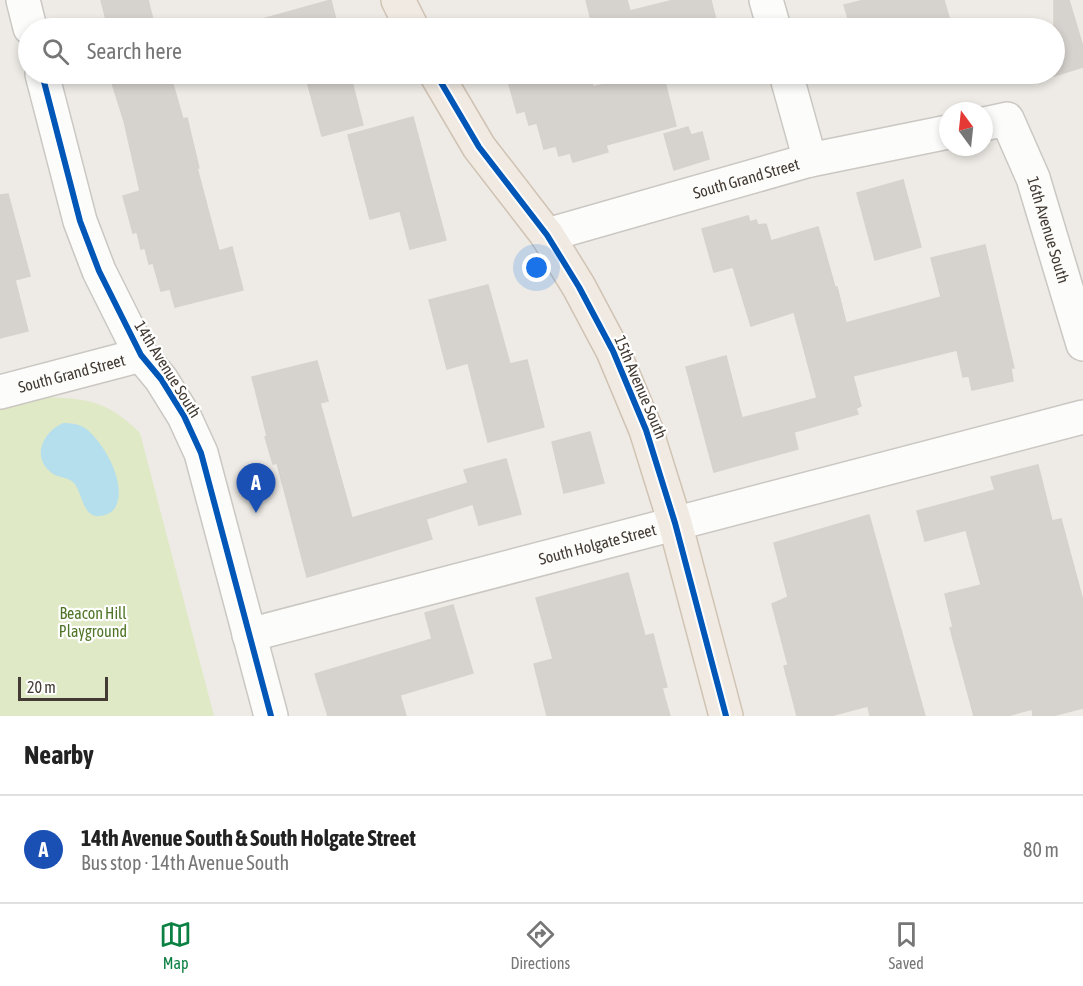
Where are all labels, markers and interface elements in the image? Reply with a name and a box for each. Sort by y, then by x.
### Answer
search box [18,18,1065,84]
icon: search [39,35,72,68]
text: Search here [87,38,182,64]
north arrow [939,102,993,156]
street label: South Grand Street [691,154,802,202]
street label: 16th Avenue South [1024,174,1073,285]
your location [522,253,551,282]
street label: 14th Avenue South [131,317,205,421]
street label: 15th Avenue South [611,333,671,441]
street label: South Grand Street [16,351,127,396]
pin: A [236,464,276,513]
street label: South Holgate Street [537,520,658,568]
park label: Beacon Hill Playground [59,604,127,641]
scale bar [18,674,108,702]
text: 20 m [27,678,56,696]
text: Nearby [24,740,94,770]
text: 14th Avenue South & South Holgate Street [81,825,416,851]
text: A [39,838,48,861]
text: 80 m [1023,838,1059,861]
text: Bus stop · 14th Avenue South [81,851,289,874]
tab: Map [159,918,192,972]
tab: Directions [510,918,570,972]
tab: Saved [888,918,924,972]

